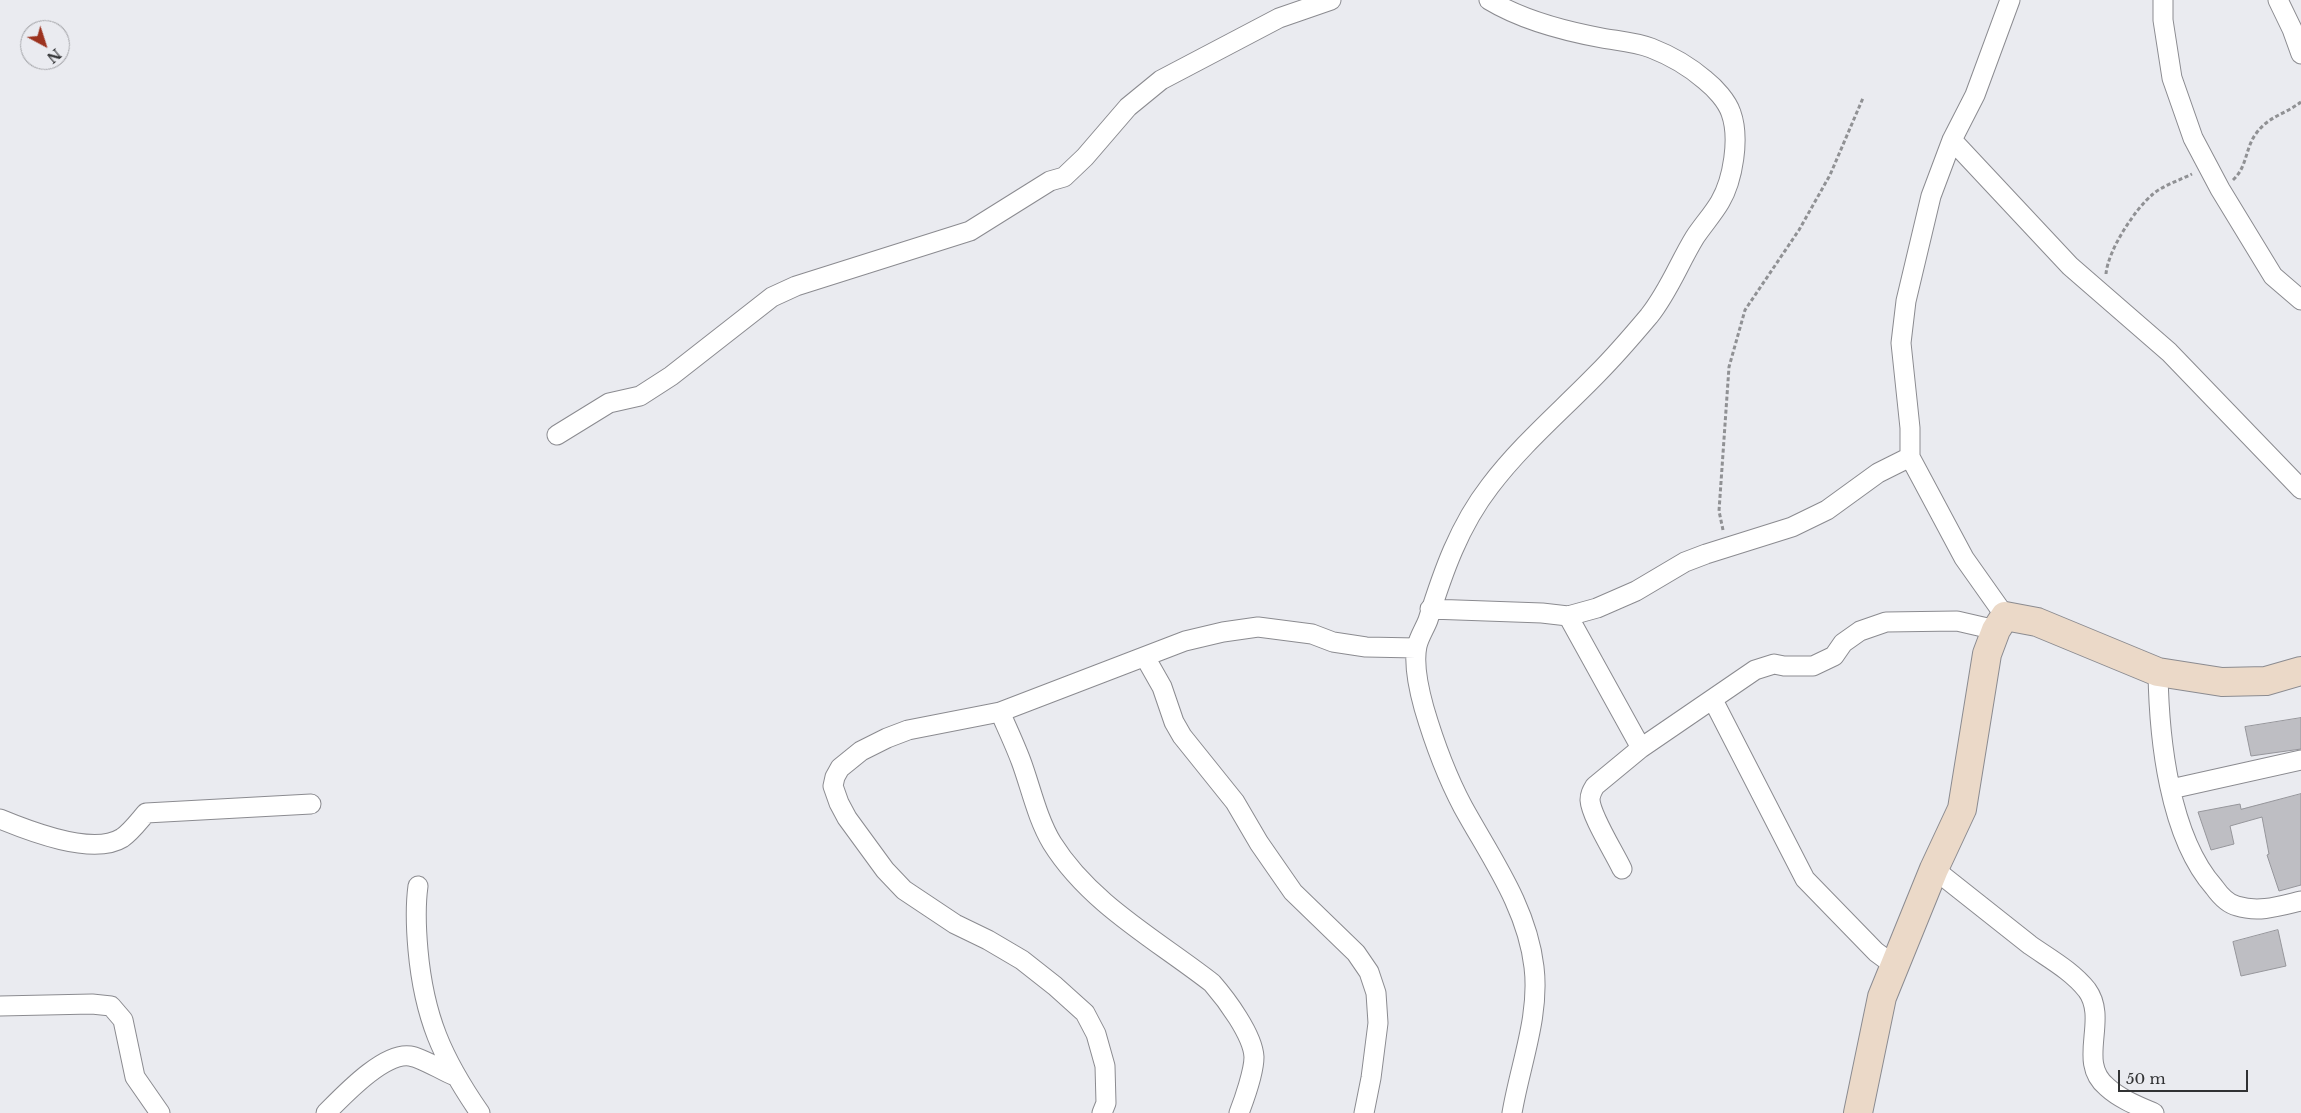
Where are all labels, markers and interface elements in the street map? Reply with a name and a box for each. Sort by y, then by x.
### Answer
north arrow [20,20,70,70]
text: N [43,45,65,67]
scale bar [2121,1060,2251,1092]
text: 50 m [2126,1069,2166,1088]

